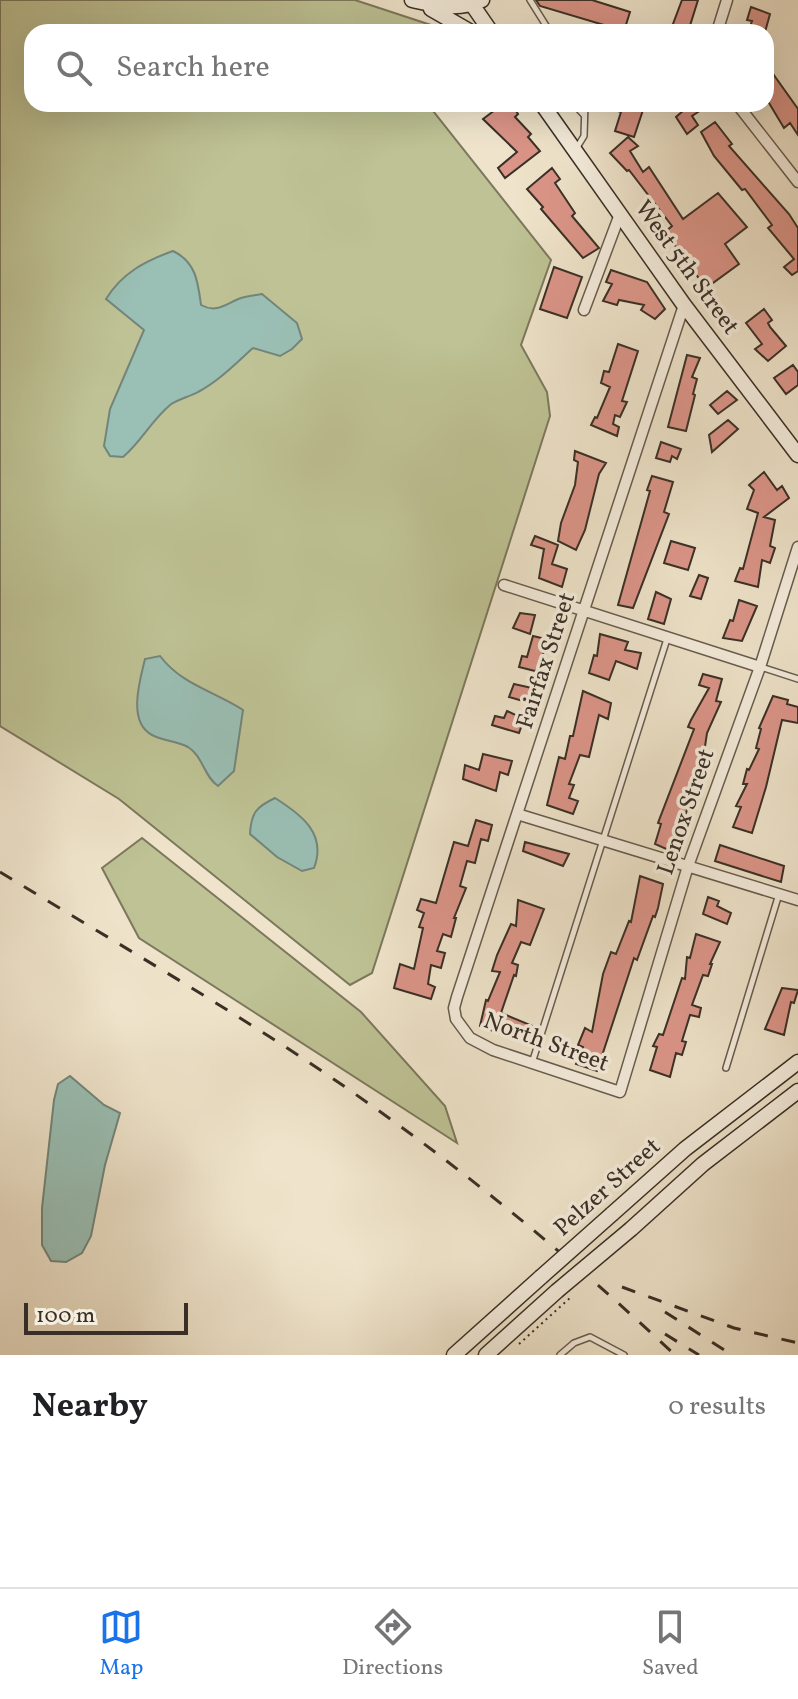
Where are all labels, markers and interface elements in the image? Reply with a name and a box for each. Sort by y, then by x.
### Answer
search box [24,24,774,112]
icon: search [52,46,96,90]
text: Search here [116,47,270,89]
street label: West 5th Street [626,194,746,342]
street label: Fairfax Street [509,588,585,734]
street label: Lenox Street [649,744,725,880]
street label: North Street [479,1005,613,1081]
street label: Pelzer Street [547,1131,669,1245]
scale bar [24,1299,188,1335]
text: 100 m [36,1301,95,1332]
text: Nearby [32,1384,148,1431]
text: 0 results [668,1389,766,1425]
tab: Map [99,1605,143,1684]
tab: Directions [342,1605,443,1684]
tab: Saved [642,1605,699,1684]

